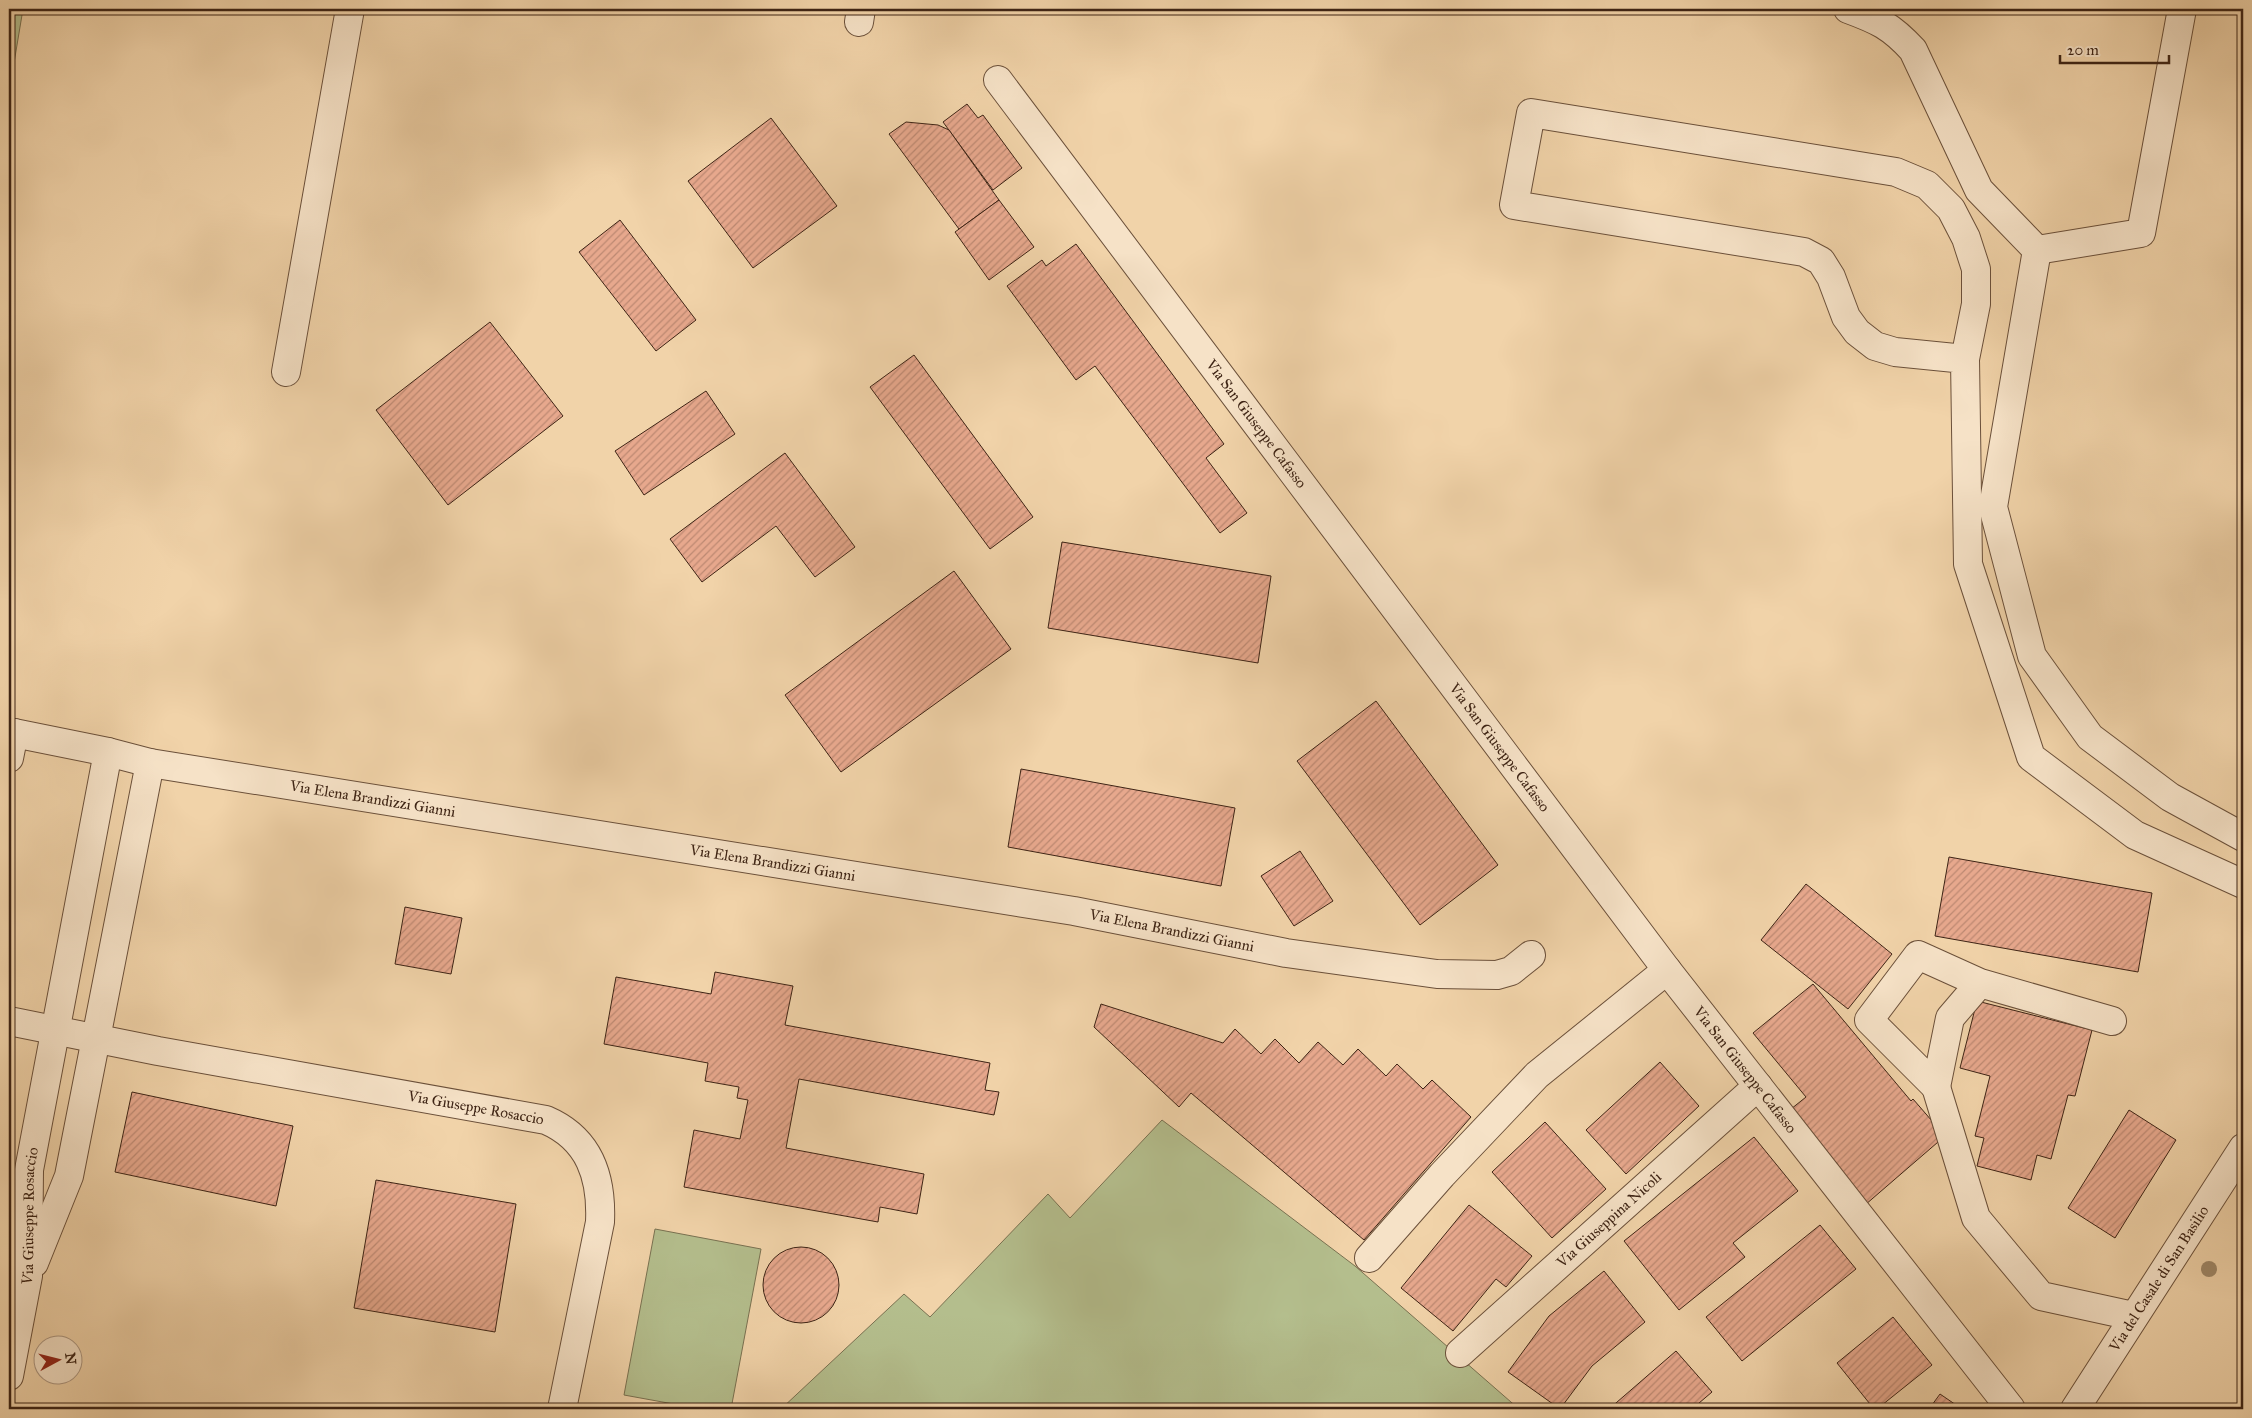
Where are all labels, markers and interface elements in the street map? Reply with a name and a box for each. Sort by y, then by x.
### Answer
scale bar [2060,32,2168,64]
text: 20 m [2067,41,2099,59]
street label: Via San Giuseppe Cafasso [1202,355,1311,492]
street label: Via San Giuseppe Cafasso [1445,679,1554,816]
street label: Via Elena Brandizzi Gianni [288,776,457,821]
street label: Via Elena Brandizzi Gianni [688,840,857,885]
street label: Via Elena Brandizzi Gianni [1087,905,1256,956]
street label: Via San Giuseppe Cafasso [1689,1002,1801,1137]
street label: Via Giuseppe Rosaccio [406,1086,546,1129]
street label: Via Giuseppe Rosaccio [17,1145,42,1287]
street label: Via Giuseppina Nicoli [1552,1168,1665,1272]
street label: Via del Casale di San Basilio [2105,1202,2213,1356]
north arrow [32,1336,82,1386]
text: N [61,1352,80,1366]

